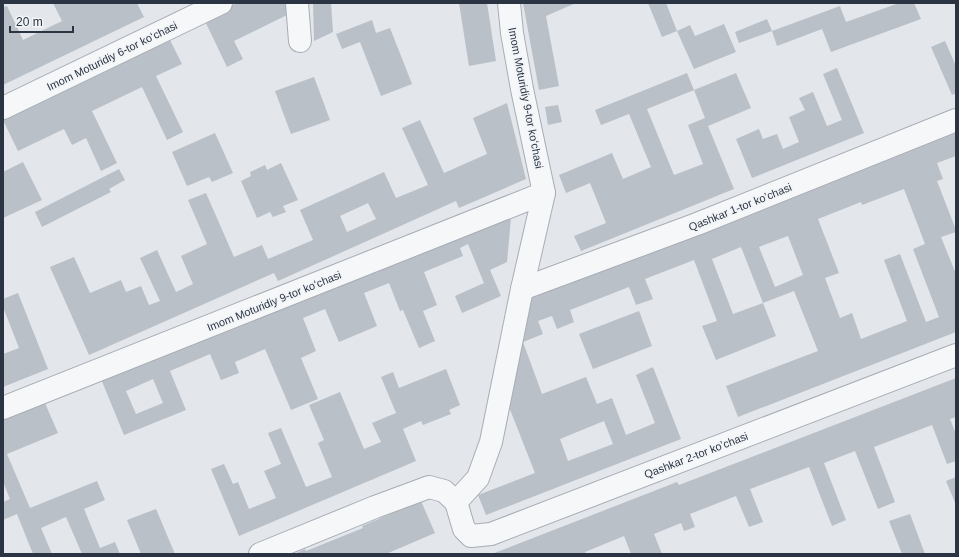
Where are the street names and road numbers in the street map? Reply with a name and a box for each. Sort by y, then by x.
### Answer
street label: Imom Moturidiy 6-tor koʻchasi [45,19,179,93]
street label: Imom Moturidiy 9-tor koʻchasi [506,26,546,170]
street label: Qashkar 1-tor koʼchasi [687,181,793,233]
street label: Imom Moturidiy 9-tor koʻchasi [205,269,343,333]
street label: Qashkar 2-tor koʼchasi [642,430,750,480]

